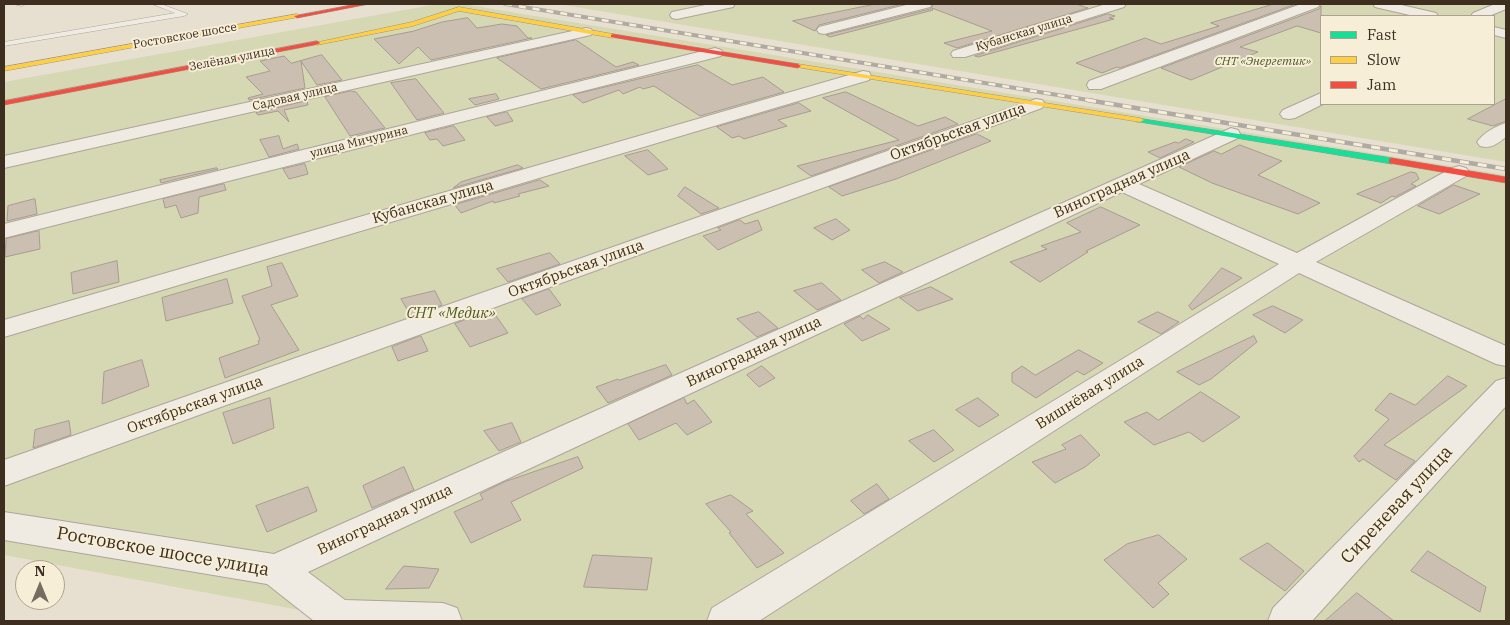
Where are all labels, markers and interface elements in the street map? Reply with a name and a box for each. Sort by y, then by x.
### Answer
street label: Кубанская улица [974,11,1074,55]
legend [1320,15,1495,105]
street label: Ростовское шоссе [132,20,238,52]
text: Fast [1367,25,1397,44]
street label: Зелёная улица [188,44,276,74]
text: Slow [1367,50,1400,69]
park label: СНТ «Энергетик» [1215,55,1311,69]
text: Jam [1367,75,1396,94]
street label: Садовая улица [251,80,339,114]
street label: Октябрьская улица [888,99,1028,165]
street label: улица Мичурина [309,123,409,161]
street label: Виноградная улица [1051,146,1193,222]
street label: Кубанская улица [370,176,496,228]
street label: Октябрьская улица [506,236,646,302]
park label: СНТ «Медик» [406,305,496,323]
street label: Виноградная улица [684,313,824,391]
street label: Вишнёвая улица [1033,352,1147,434]
street label: Октябрьская улица [125,372,265,438]
street label: Сиреневая улица [1337,441,1457,569]
street label: Виноградная улица [315,481,455,559]
street label: Ростовское шоссе улица [55,523,271,581]
north arrow [15,560,65,610]
text: N [34,562,46,580]

